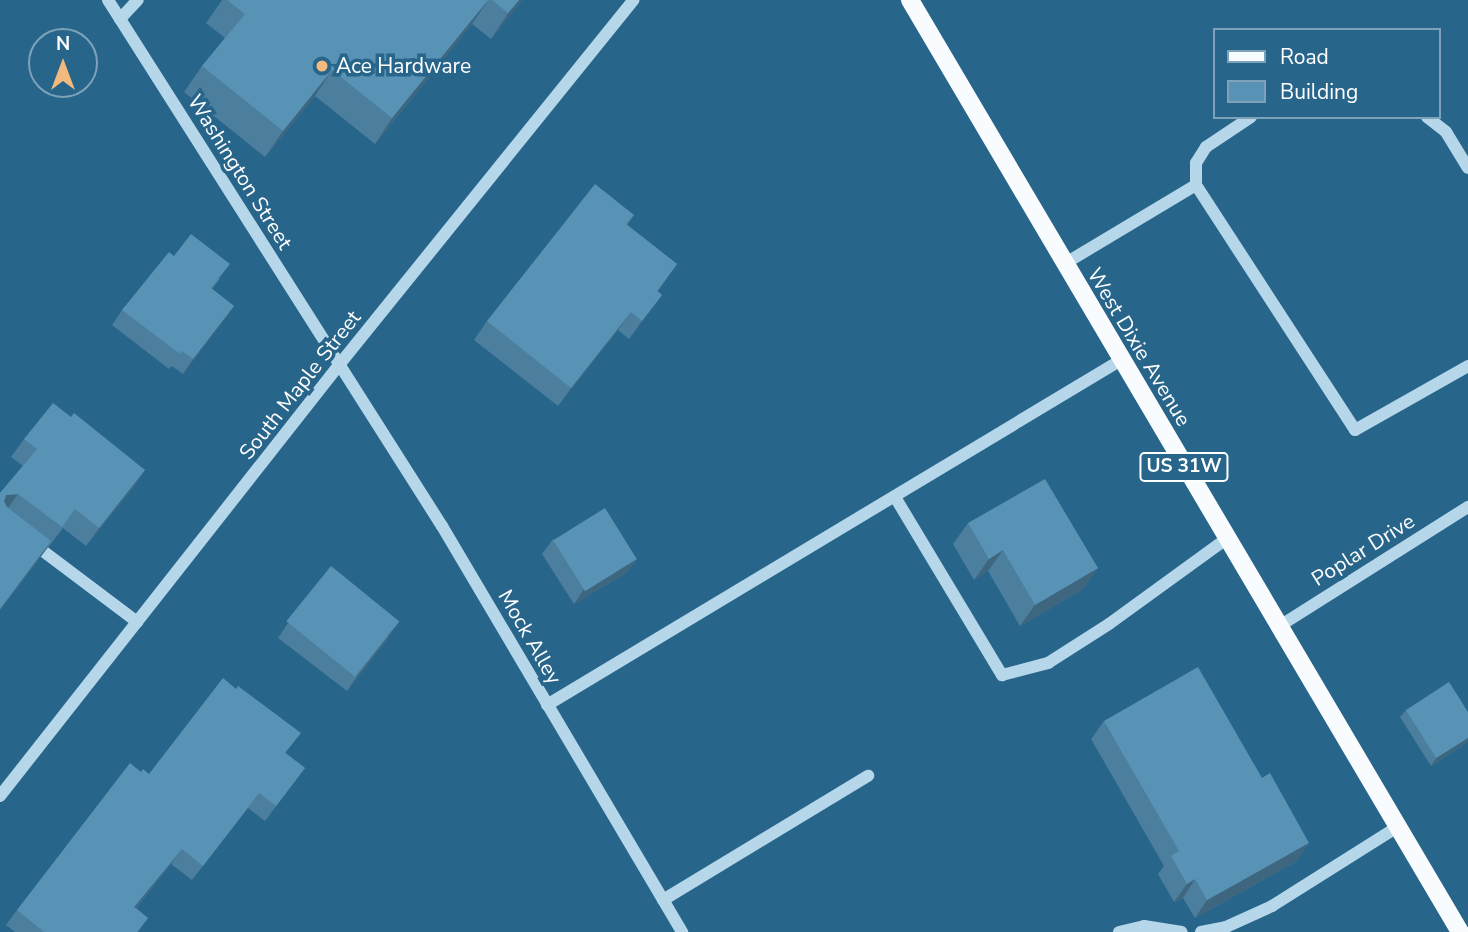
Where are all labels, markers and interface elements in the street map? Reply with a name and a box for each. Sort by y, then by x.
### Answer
north arrow [28,28,98,98]
legend [1212,28,1440,119]
text: N [56,31,70,57]
text: Road [1280,43,1329,71]
place label: Ace Hardware [336,53,471,79]
marker: Ace Hardware [314,58,330,74]
text: Building [1280,78,1358,106]
street label: Washington Street [182,90,298,254]
street label: West Dixie Avenue [1082,263,1196,431]
street label: South Maple Street [234,305,366,465]
road number: US 31W [1138,452,1230,482]
street label: Poplar Drive [1307,508,1419,592]
street label: Mock Alley [493,585,567,689]

